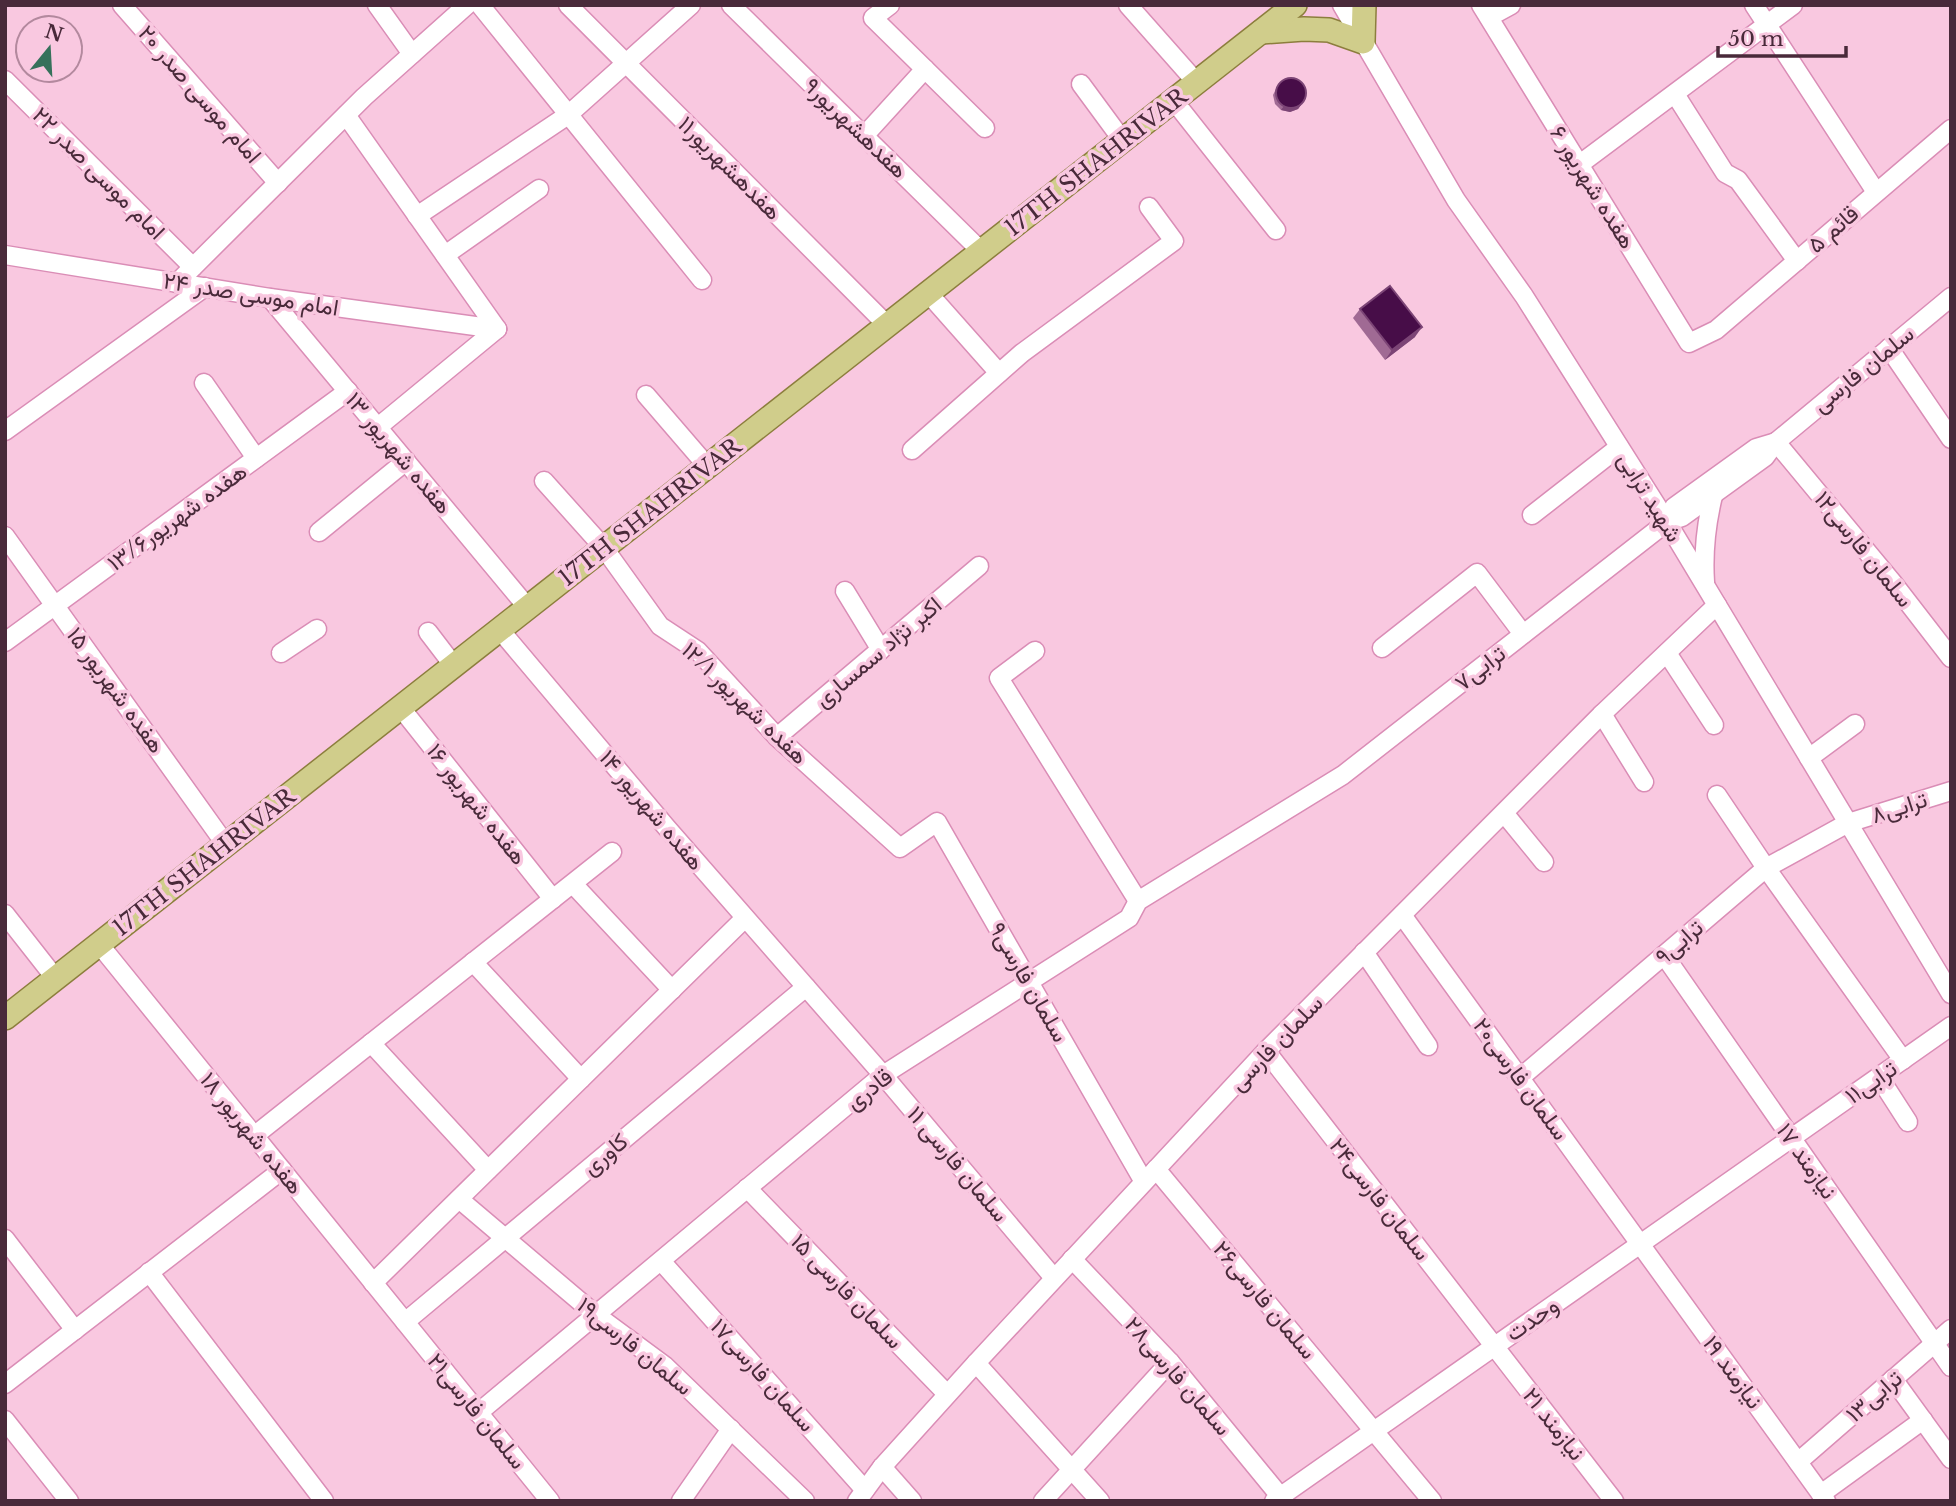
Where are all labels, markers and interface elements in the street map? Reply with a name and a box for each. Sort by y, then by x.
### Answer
north arrow [14,14,84,84]
scale bar [1718,14,1846,58]
street label: امام موسی صدر ۲۰ [132,19,268,169]
text: N [42,20,66,47]
text: 50 m [1728,26,1784,52]
street label: هفدهشهریور۹ [798,72,914,185]
street label: 17TH SHAHRIVAR [999,82,1193,242]
street label: امام موسی صدر ۲۲ [26,101,171,246]
street label: هفدهشهریور۱۱ [672,110,788,226]
street label: هفده شهریور ۶ [1543,120,1642,254]
street label: قائم ۵ [1802,199,1865,259]
street label: امام موسی صدر ۲۴ [161,266,341,323]
street label: سلمان فارسی [1807,320,1920,419]
street label: هفده شهریور ۱۳ [339,386,458,520]
street label: 17TH SHAHRIVAR [553,432,747,592]
street label: شهید ترابی [1611,447,1688,547]
street label: هفده شهریور۱۳/۶ [102,457,253,578]
street label: سلمان فارسی۱۲ [1808,485,1919,613]
street label: اکبر نژاد سمساری [809,591,948,714]
street label: هفده شهریور ۱۵ [60,622,171,759]
street label: هفده شهریور ۱۲/۱ [675,636,814,771]
street label: ترابی۷ [1449,639,1512,697]
street label: هفده شهریور ۱۶ [420,738,533,871]
street label: هفده شهریور ۱۴ [593,744,710,876]
street label: 17TH SHAHRIVAR [107,782,301,942]
street label: ترابی۸ [1868,785,1931,830]
street label: ترابی۹ [1649,914,1709,971]
street label: سلمان فارسی۹ [983,917,1075,1047]
street label: سلمان فارسی [1223,989,1329,1097]
street label: سلمان فارسی۲۰ [1466,1012,1575,1146]
street label: ترابی۱۱ [1840,1054,1903,1111]
street label: قادری [840,1062,899,1117]
street label: هفده شهریور ۱۸ [194,1066,310,1200]
street label: سلمان فارسی ۱۱ [901,1100,1014,1228]
street label: نیازمند ۱۷ [1770,1118,1843,1205]
street label: کاوری [577,1127,634,1182]
street label: سلمان فارسی۲۴ [1323,1132,1436,1266]
street label: سلمان فارسی ۱۵ [784,1228,909,1355]
street label: سلمان فارسی۲۶ [1207,1235,1323,1365]
street label: سلمان فارسی۱۹ [571,1291,698,1402]
street label: وحدت [1500,1291,1564,1347]
street label: سلمان فارسی۲۸ [1118,1311,1237,1442]
street label: سلمان فارسی۱۷ [704,1313,821,1438]
street label: نیازمند ۱۹ [1696,1330,1769,1415]
street label: سلمان فارسی۲۱ [421,1347,532,1475]
street label: ترابی۱۳ [1840,1364,1908,1429]
street label: نیازمند ۲۱ [1516,1382,1591,1467]

